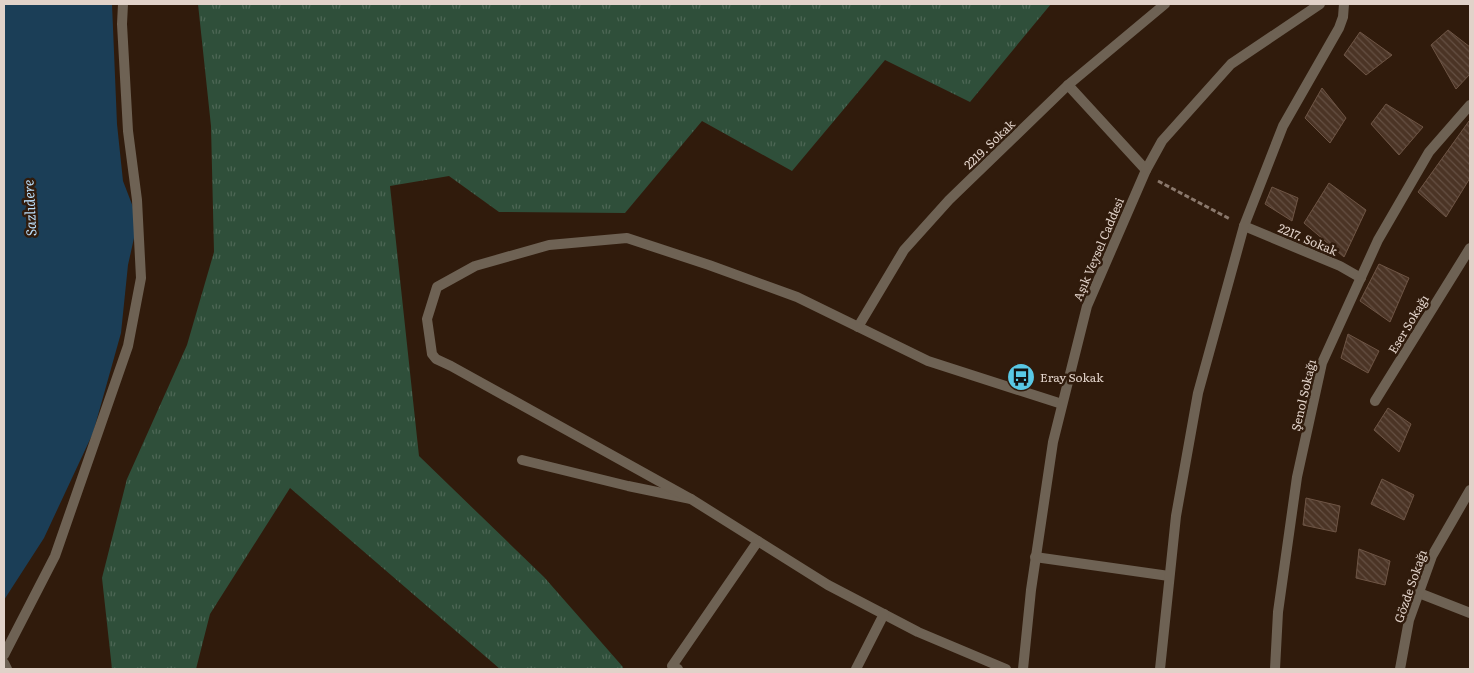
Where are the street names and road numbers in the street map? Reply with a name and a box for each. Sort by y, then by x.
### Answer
street label: 2219. Sokak [959,115,1019,173]
street label: Aşık Veysel Caddesi [1068,195,1128,303]
street label: 2217. Sokak [1275,218,1341,260]
street label: Eser Sokağı [1383,291,1433,357]
street label: Şenol Sokağı [1286,357,1320,433]
street label: Gözde Sokağı [1389,547,1431,625]

